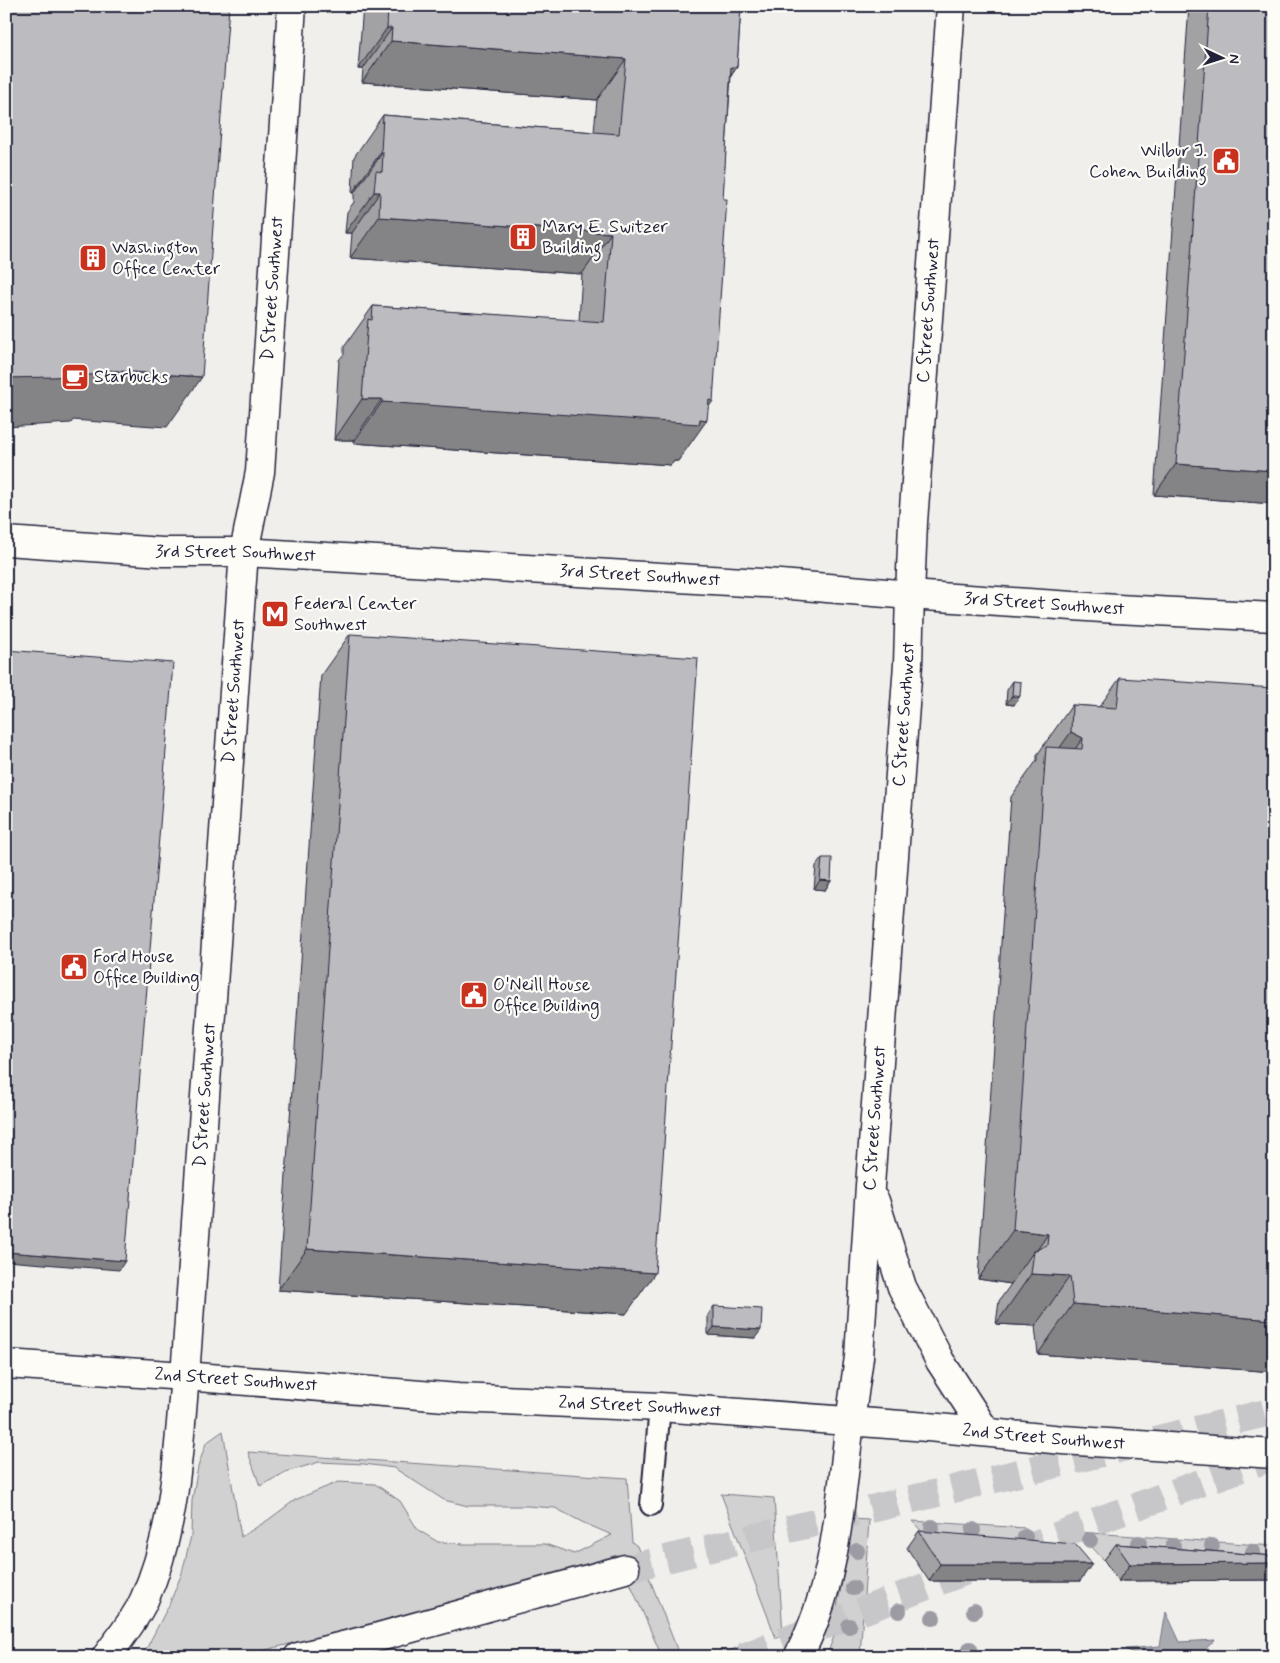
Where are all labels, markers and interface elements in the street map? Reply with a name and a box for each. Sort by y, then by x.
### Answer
north arrow [1198,32,1248,82]
text: N [1225,54,1243,64]
place label: Wilbur J. Cohen Building [1089,139,1207,186]
public building icon: Wilbur J. Cohen Building [1211,146,1241,176]
street label: D Street Southwest [256,215,290,362]
place label: Mary E. Switzer Building [542,215,668,262]
building icon: Mary E. Switzer Building [508,222,538,252]
place label: Washington Office Center [112,236,221,281]
street label: C Street Southwest [911,237,946,384]
building icon: Washington Office Center [78,243,108,273]
cafe icon: Starbucks [60,362,90,392]
place label: Starbucks [94,365,168,389]
street label: 3rd Street Southwest [154,540,317,568]
street label: 3rd Street Southwest [559,559,721,592]
street label: 3rd Street Southwest [963,587,1126,621]
place label: Federal Center Southwest [294,592,417,637]
metro station icon: Federal Center Southwest [260,599,290,629]
street label: D Street Southwest [217,618,251,764]
street label: C Street Southwest [887,641,921,787]
place label: Ford House Office Building [93,945,200,991]
public building icon: Ford House Office Building [59,952,89,982]
place label: O'Neill House Office Building [493,973,600,1019]
public building icon: O'Neill House Office Building [459,980,489,1010]
street label: D Street Southwest [188,1022,222,1168]
street label: C Street Southwest [858,1044,892,1191]
street label: 2nd Street Southwest [154,1362,319,1398]
street label: 2nd Street Southwest [558,1390,723,1424]
street label: 2nd Street Southwest [961,1418,1126,1456]

